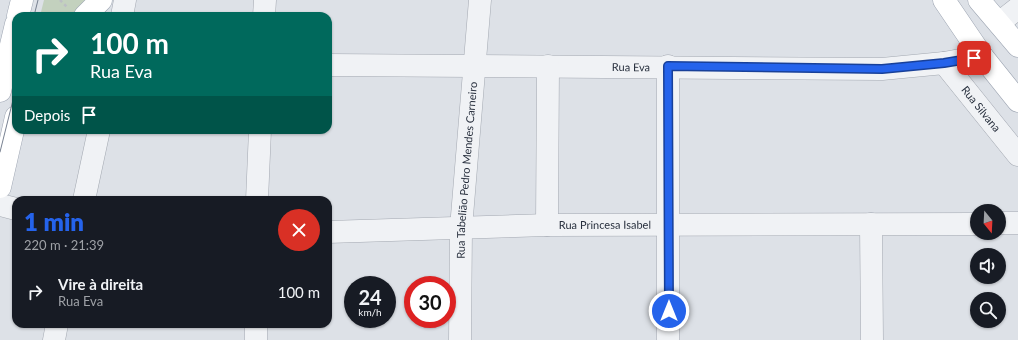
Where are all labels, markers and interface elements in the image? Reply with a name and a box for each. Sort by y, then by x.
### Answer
text: 100 m [90,26,169,60]
icon: right [24,28,76,80]
pin [957,41,991,75]
icon: arrive [963,47,985,69]
text: Rua Eva [90,60,153,82]
street label: Rua Eva [612,60,650,73]
street label: Rua Tabelião Pedro Mendes Carneiro [454,81,479,259]
street label: Rua Silvana [959,83,1004,134]
icon: arrive [78,104,100,126]
text: Depois [24,106,70,124]
north arrow [970,204,1006,240]
map controls [970,204,1006,328]
text: 1 min [24,207,84,236]
button: close [278,209,320,251]
street label: Rua Princesa Isabel [559,218,651,231]
text: 220 m · 21:39 [24,237,104,253]
button: sound [970,248,1006,284]
text: Vire à direita [58,275,143,293]
speed limit sign: 30 [404,276,456,328]
icon: right [24,281,46,303]
text: 100 m [278,283,320,301]
text: 24 [358,285,382,309]
position arrow [648,290,690,332]
button: search [970,292,1006,328]
text: Rua Eva [58,293,103,309]
text: km/h [358,306,382,318]

